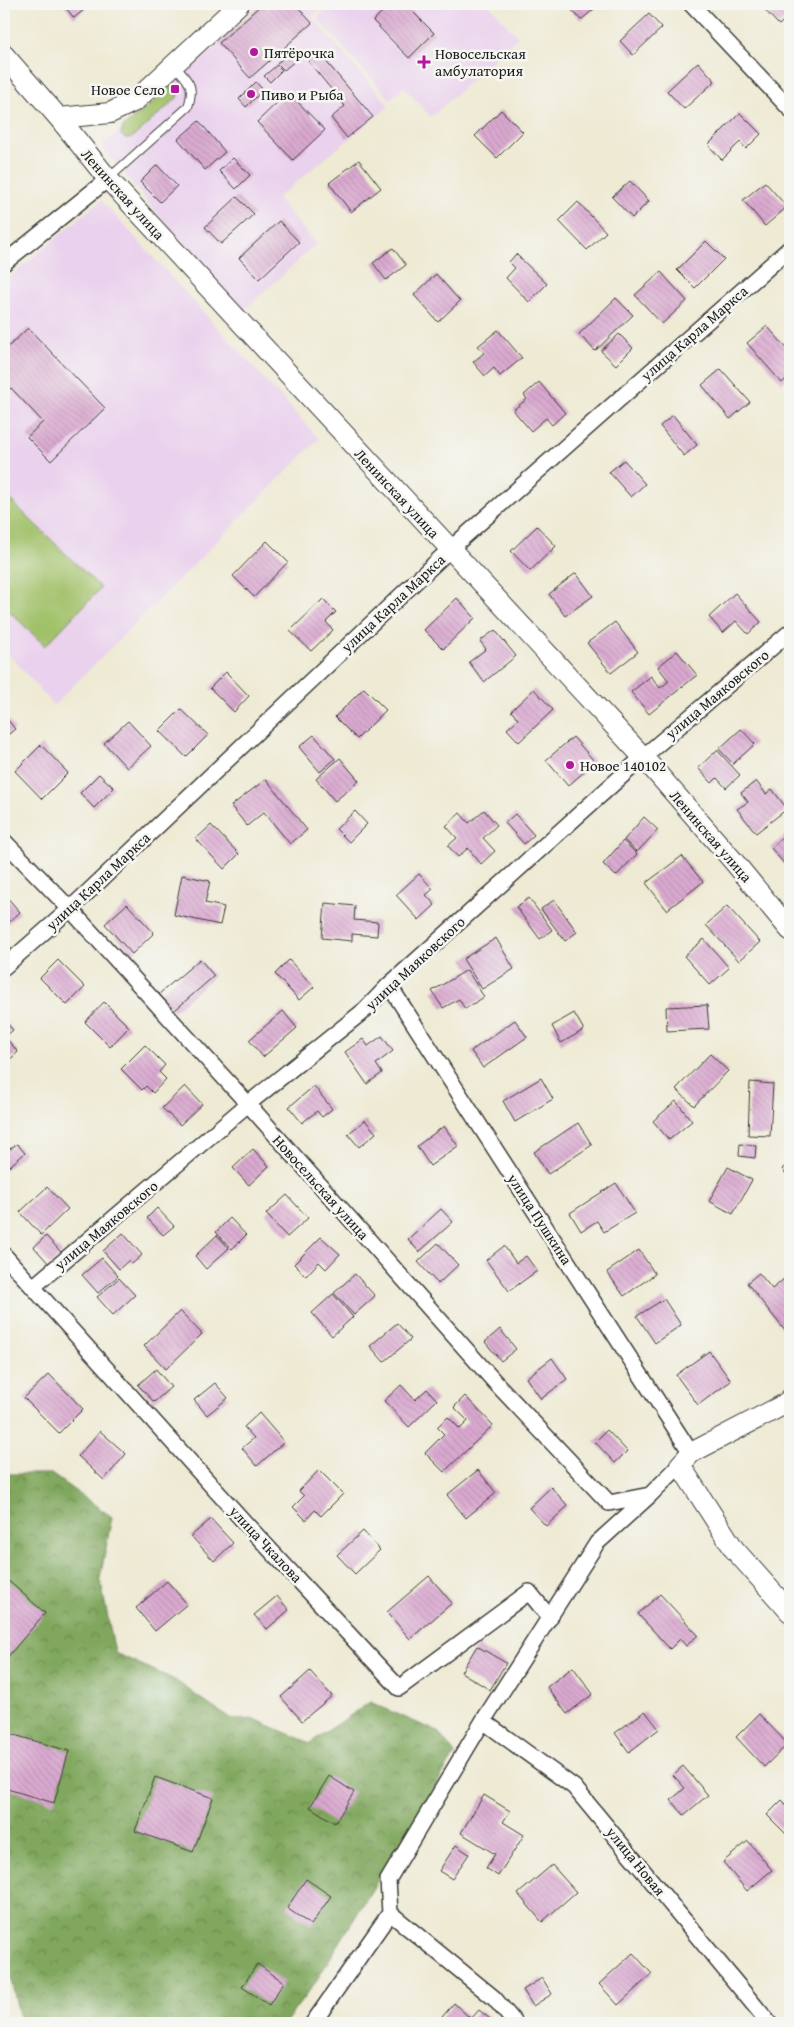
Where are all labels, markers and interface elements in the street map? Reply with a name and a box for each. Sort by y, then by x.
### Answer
place label: Пятёрочка [264,42,335,63]
place label: Новосельская амбулатория [435,43,526,81]
marker: Пятёрочка [248,46,260,58]
marker: Новосельская амбулатория [417,55,431,69]
place label: Новое Село [91,79,165,100]
marker: Новое Село [169,83,181,95]
place label: Пиво и Рыба [261,84,344,105]
marker: Пиво и Рыба [245,88,257,100]
street label: Ленинская улица [76,144,170,245]
street label: улица Карла Маркса [635,280,753,386]
street label: Ленинская улица [350,443,445,543]
street label: улица Карла Маркса [336,548,450,658]
street label: улица Маяковского [660,644,774,744]
place label: Новое 140102 [580,755,666,776]
marker: Новое 140102 [564,759,576,771]
street label: Ленинская улица [665,785,758,887]
street label: улица Карла Маркса [41,826,155,936]
street label: улица Маяковского [360,911,470,1015]
street label: Новосельская улица [268,1130,374,1245]
street label: улица Пушкина [502,1168,578,1269]
street label: улица Маяковского [49,1175,163,1275]
street label: улица Чкалова [224,1500,308,1588]
street label: улица Новая [601,1821,671,1900]

